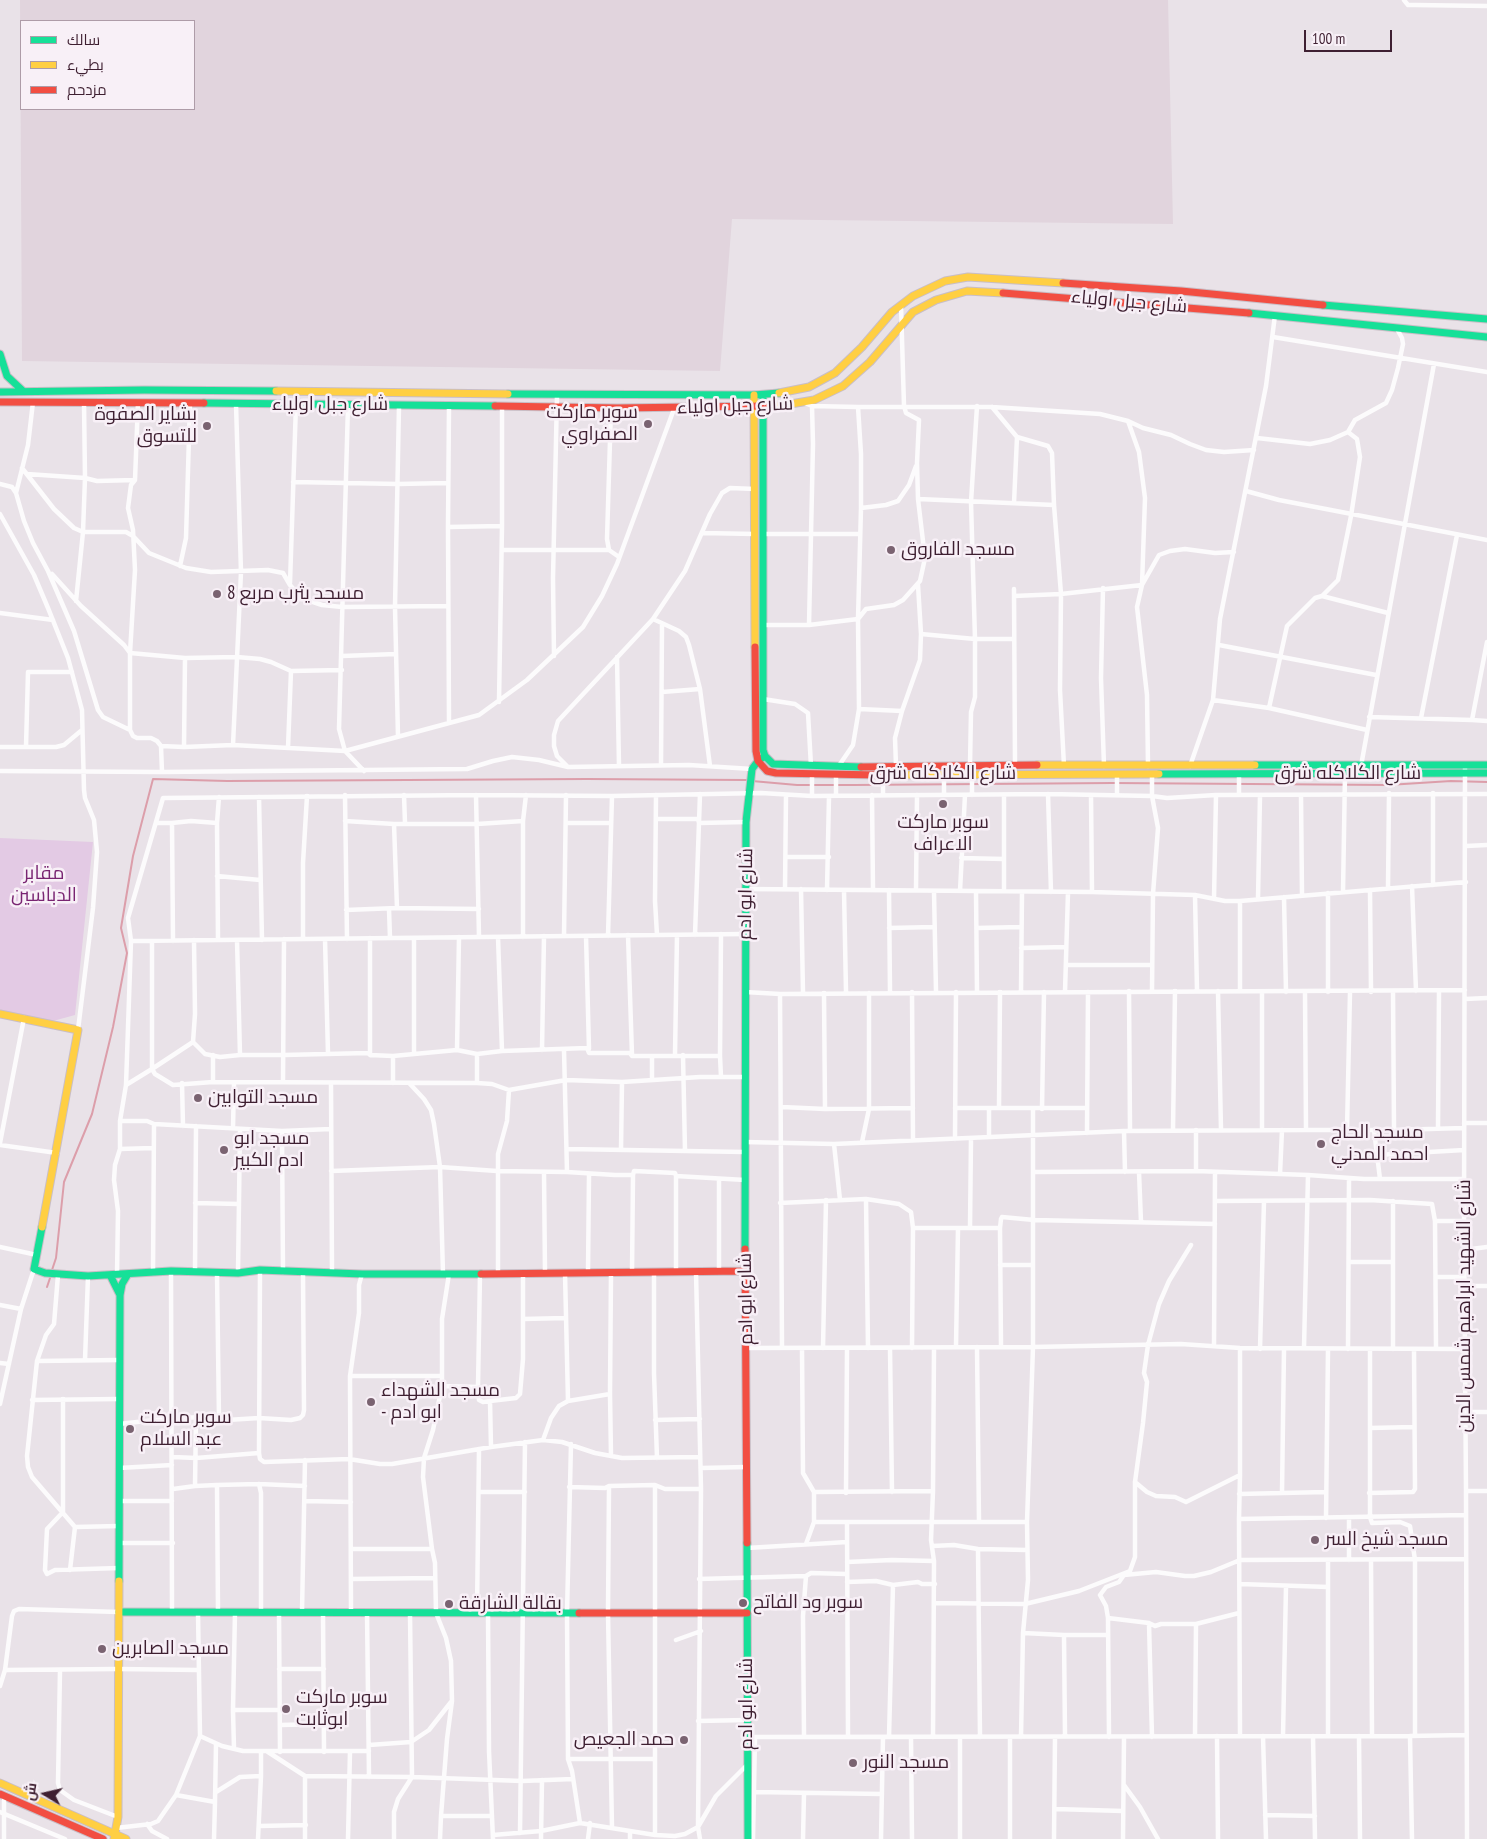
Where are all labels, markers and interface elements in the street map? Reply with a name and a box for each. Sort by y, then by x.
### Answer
legend [20,20,195,110]
scale bar [1307,20,1394,52]
text: 100 m [1312,29,1345,48]
text: سالك [67,30,100,49]
text: بطيء [67,55,104,74]
text: مزدحم [67,80,107,99]
street label: شارع جبل اولياء [1070,286,1188,318]
street label: شارع جبل اولياء [676,393,794,419]
street label: شارع جبل اولياء [272,394,388,416]
place label: سوبر ماركت الصفراوي [546,402,638,446]
place label: بشاير الصفوة للتسوق [94,404,197,448]
marker: سوبر ماركت الصفراوي [642,418,654,430]
marker: بشاير الصفوة للتسوق [201,420,213,432]
place label: مسجد الفاروق [901,539,1015,561]
marker: مسجد الفاروق [885,544,897,556]
place label: مسجد يثرب مربع 8 [227,583,364,605]
marker: مسجد يثرب مربع 8 [211,588,223,600]
street label: شارع الكلاكله شرق [870,763,1016,785]
street label: شارع الكلاكله شرق [1275,763,1421,785]
marker: سوبر ماركت الاعراف [937,798,949,810]
place label: سوبر ماركت الاعراف [897,812,989,856]
street label: شارع ابو ادم [734,848,758,940]
park label: مقابر الدباسين [11,863,77,907]
place label: مسجد التوابين [208,1087,318,1109]
marker: مسجد التوابين [192,1092,204,1104]
place label: مسجد الحاج احمد المدني [1331,1122,1429,1166]
place label: مسجد ابو ادم الكبير [234,1128,309,1172]
marker: مسجد الحاج احمد المدني [1315,1138,1327,1150]
marker: مسجد ابو ادم الكبير [218,1144,230,1156]
street label: شارع الشهيد ابراهيم شمس الدين [1454,1179,1476,1433]
street label: شارع ابو ادم [734,1253,758,1345]
place label: مسجد الشهداء - ابو ادم [381,1380,500,1424]
marker: مسجد الشهداء - ابو ادم [365,1396,377,1408]
place label: سوبر ماركت عبد السلام [140,1407,232,1451]
marker: سوبر ماركت عبد السلام [124,1423,136,1435]
place label: مسجد شيخ السر [1325,1529,1448,1551]
marker: مسجد شيخ السر [1309,1534,1321,1546]
place label: سوبر ود الفاتح [753,1592,863,1614]
place label: بقالة الشارقة [459,1593,562,1615]
marker: سوبر ود الفاتح [737,1597,749,1609]
marker: بقالة الشارقة [443,1598,455,1610]
place label: مسجد الصابرين [112,1638,229,1660]
marker: مسجد الصابرين [96,1643,108,1655]
street label: شارع ابو ادم [736,1658,758,1750]
place label: سوبر ماركت ابوثابت [296,1687,388,1731]
marker: سوبر ماركت ابوثابت [280,1703,292,1715]
place label: حمد الجعيص [574,1729,674,1751]
marker: حمد الجعيص [678,1734,690,1746]
place label: مسجد النور [863,1752,949,1774]
marker: مسجد النور [847,1757,859,1769]
north arrow [20,1769,70,1819]
text: ش [20,1781,40,1802]

